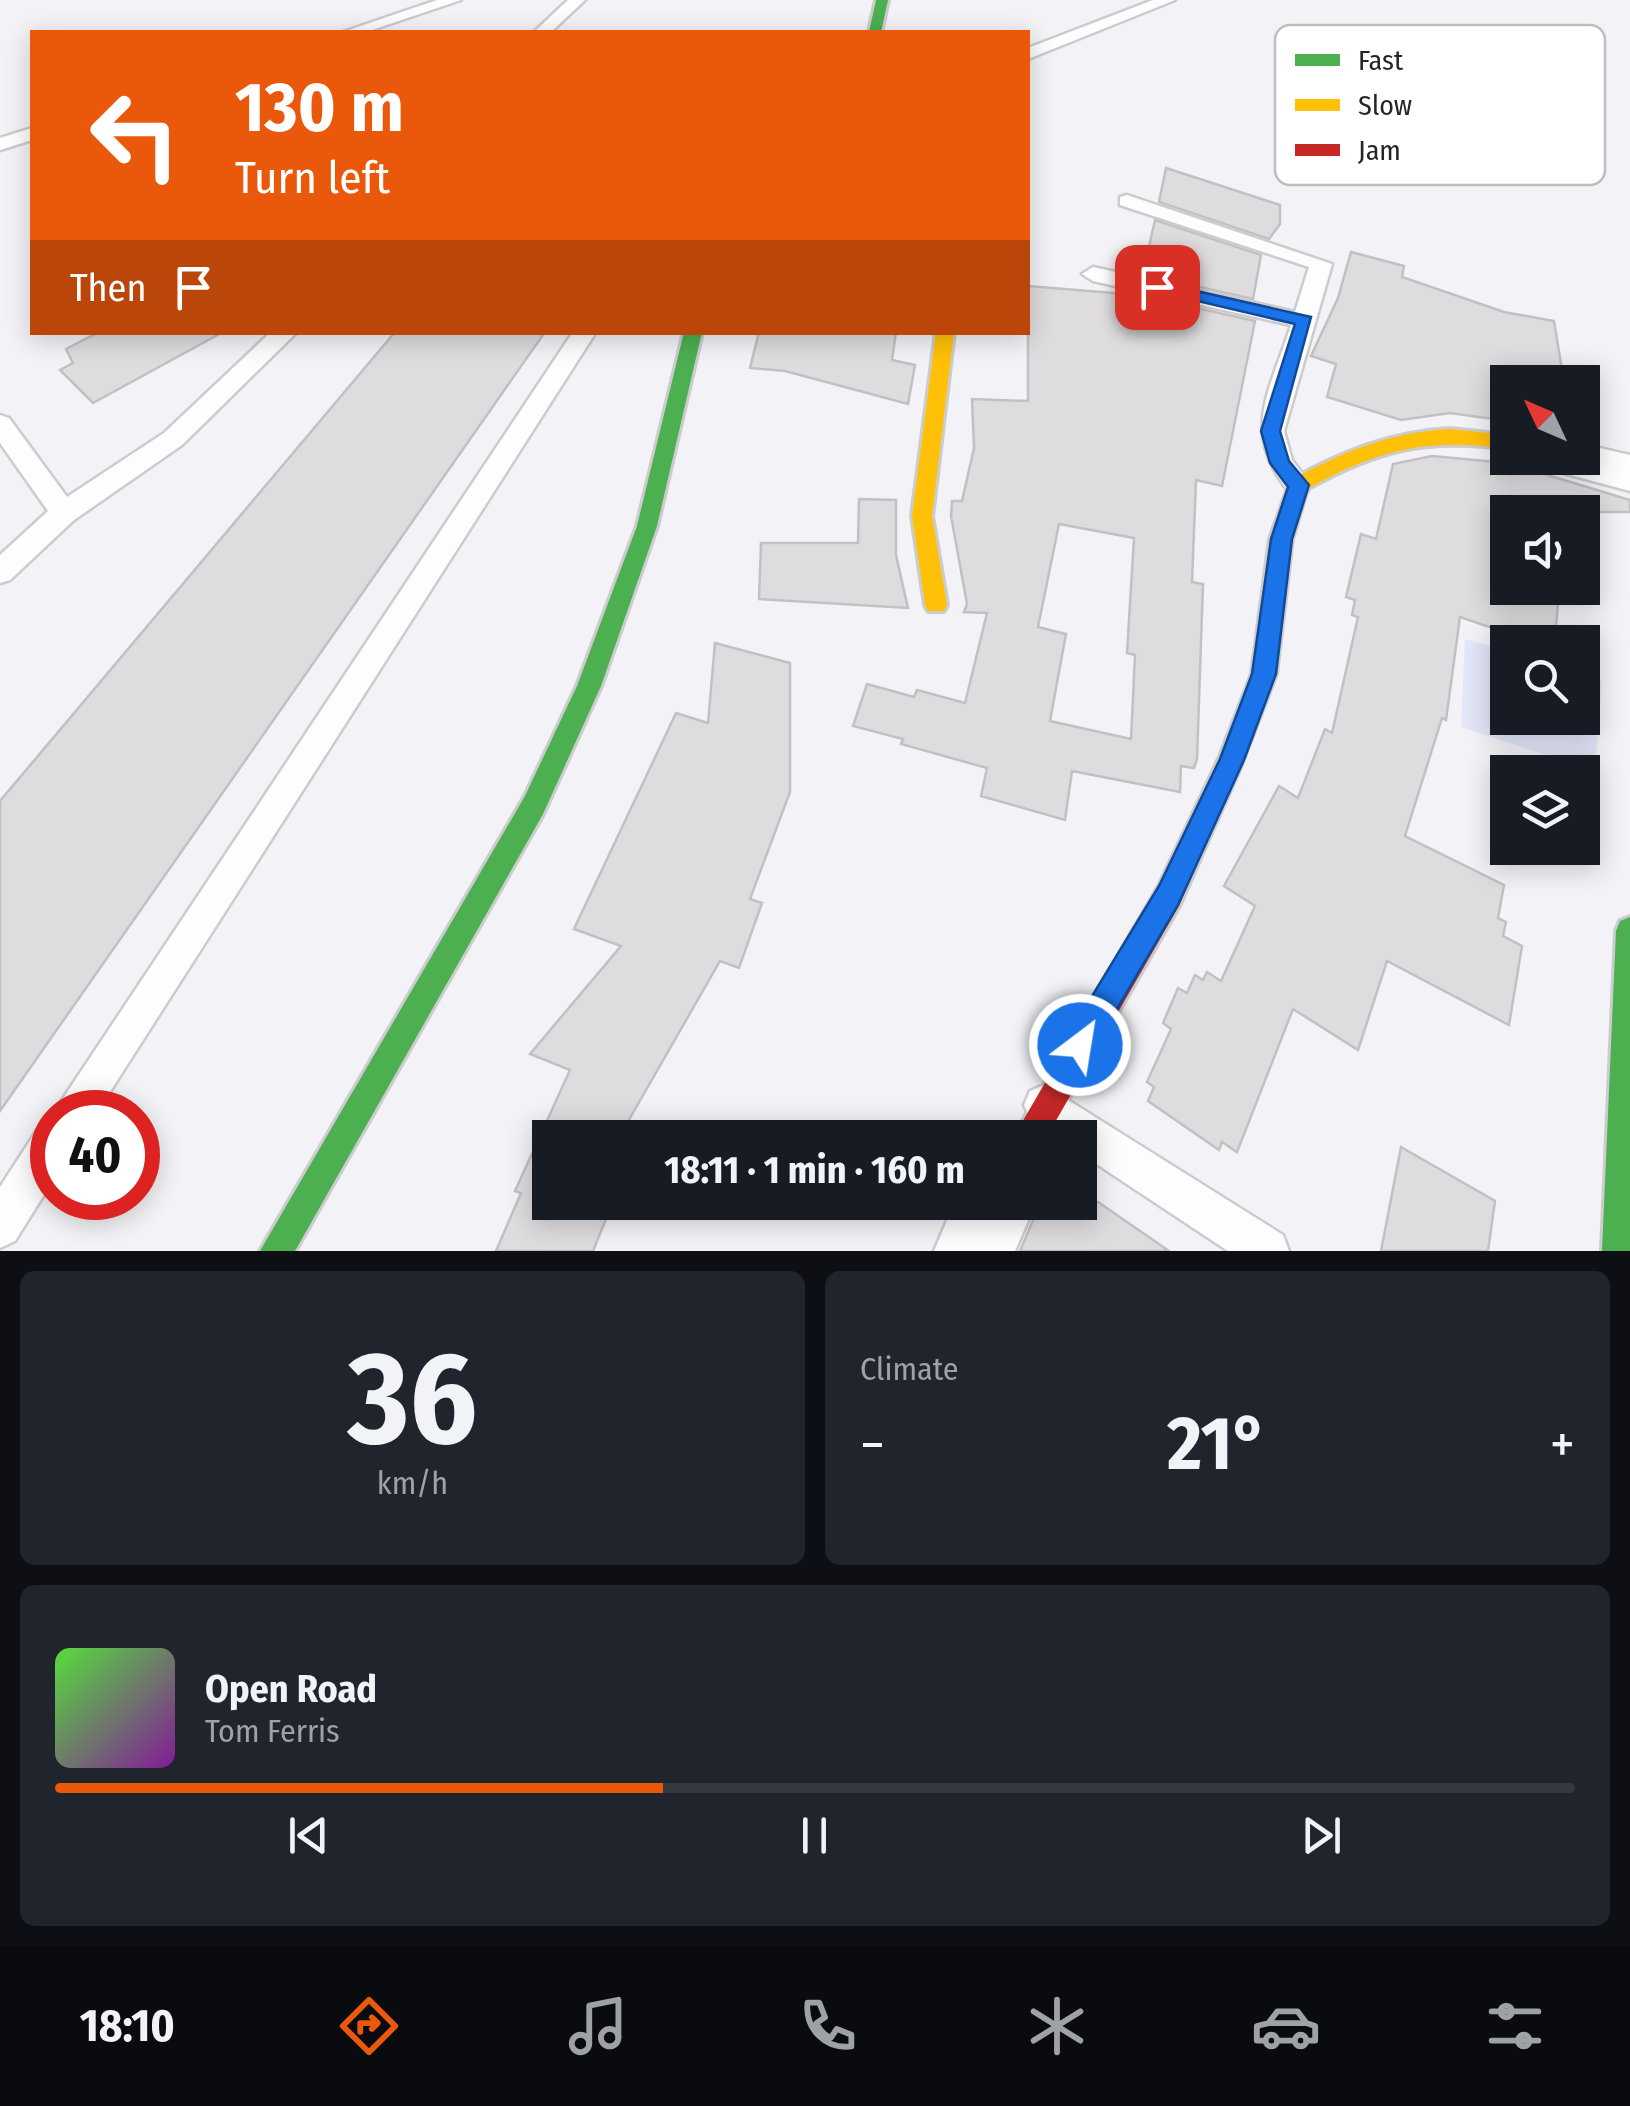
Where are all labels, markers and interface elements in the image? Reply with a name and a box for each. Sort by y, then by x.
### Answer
legend [1275,25,1605,185]
text: Fast [1358,44,1404,77]
text: 130 m [235,66,404,150]
icon: left [70,70,200,200]
text: Slow [1358,89,1412,122]
text: Jam [1358,134,1401,167]
text: Turn left [235,151,390,205]
pin [1115,245,1200,330]
icon: arrive [166,260,221,315]
icon: arrive [1130,260,1185,315]
text: Then [70,265,146,311]
north arrow [1490,365,1600,475]
map controls [1490,365,1600,865]
button: sound [1490,495,1600,605]
button: search [1490,625,1600,735]
button: layers [1490,755,1600,865]
position arrow [1028,993,1132,1097]
speed limit sign: 40 [30,1090,160,1220]
text: 18:11 · 1 min · 160 m [664,1147,965,1193]
text: 36 [348,1321,477,1477]
text: Climate [860,1350,959,1388]
text: 21° [1167,1399,1268,1489]
text: − [860,1412,885,1478]
text: + [1550,1412,1575,1478]
text: km/h [377,1464,448,1502]
text: Open Road [205,1666,377,1712]
text: Tom Ferris [205,1712,340,1750]
icon: previous [281,1808,336,1863]
icon: pause [787,1808,842,1863]
icon: next [1294,1808,1349,1863]
icon: directions [334,1991,404,2061]
icon: music [563,1991,633,2061]
icon: phone [793,1991,863,2061]
icon: climate [1022,1991,1092,2061]
icon: car [1251,1991,1321,2061]
icon: filters [1480,1991,1550,2061]
text: 18:10 [80,1999,175,2053]

